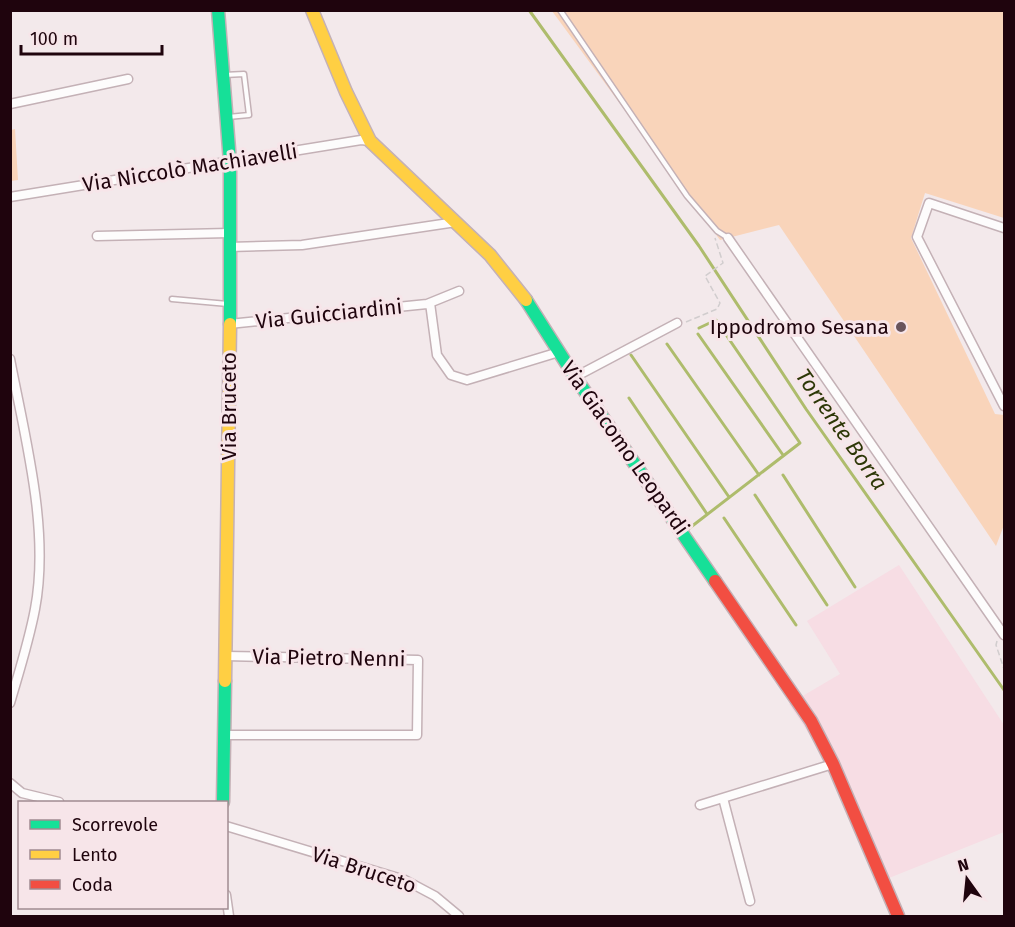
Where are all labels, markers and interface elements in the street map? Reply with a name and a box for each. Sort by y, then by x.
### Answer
scale bar [21,18,162,56]
text: 100 m [30,28,78,50]
street label: Via Niccolò Machiavelli [81,138,299,198]
street label: Via Guicciardini [254,293,404,335]
place label: Ippodromo Sesana [710,314,889,340]
marker: Ippodromo Sesana [894,320,908,334]
street label: Via Bruceto [216,352,242,460]
street label: Via Giacomo Leopardi [555,356,695,540]
water label: Torrente Borra [790,363,893,495]
street label: Via Pietro Nenni [252,644,406,672]
legend [18,801,228,909]
text: Scorrevole [72,814,158,836]
street label: Via Bruceto [308,841,420,899]
text: Lento [72,844,118,866]
north arrow [937,849,997,909]
text: N [956,854,971,876]
text: Coda [72,874,113,896]

